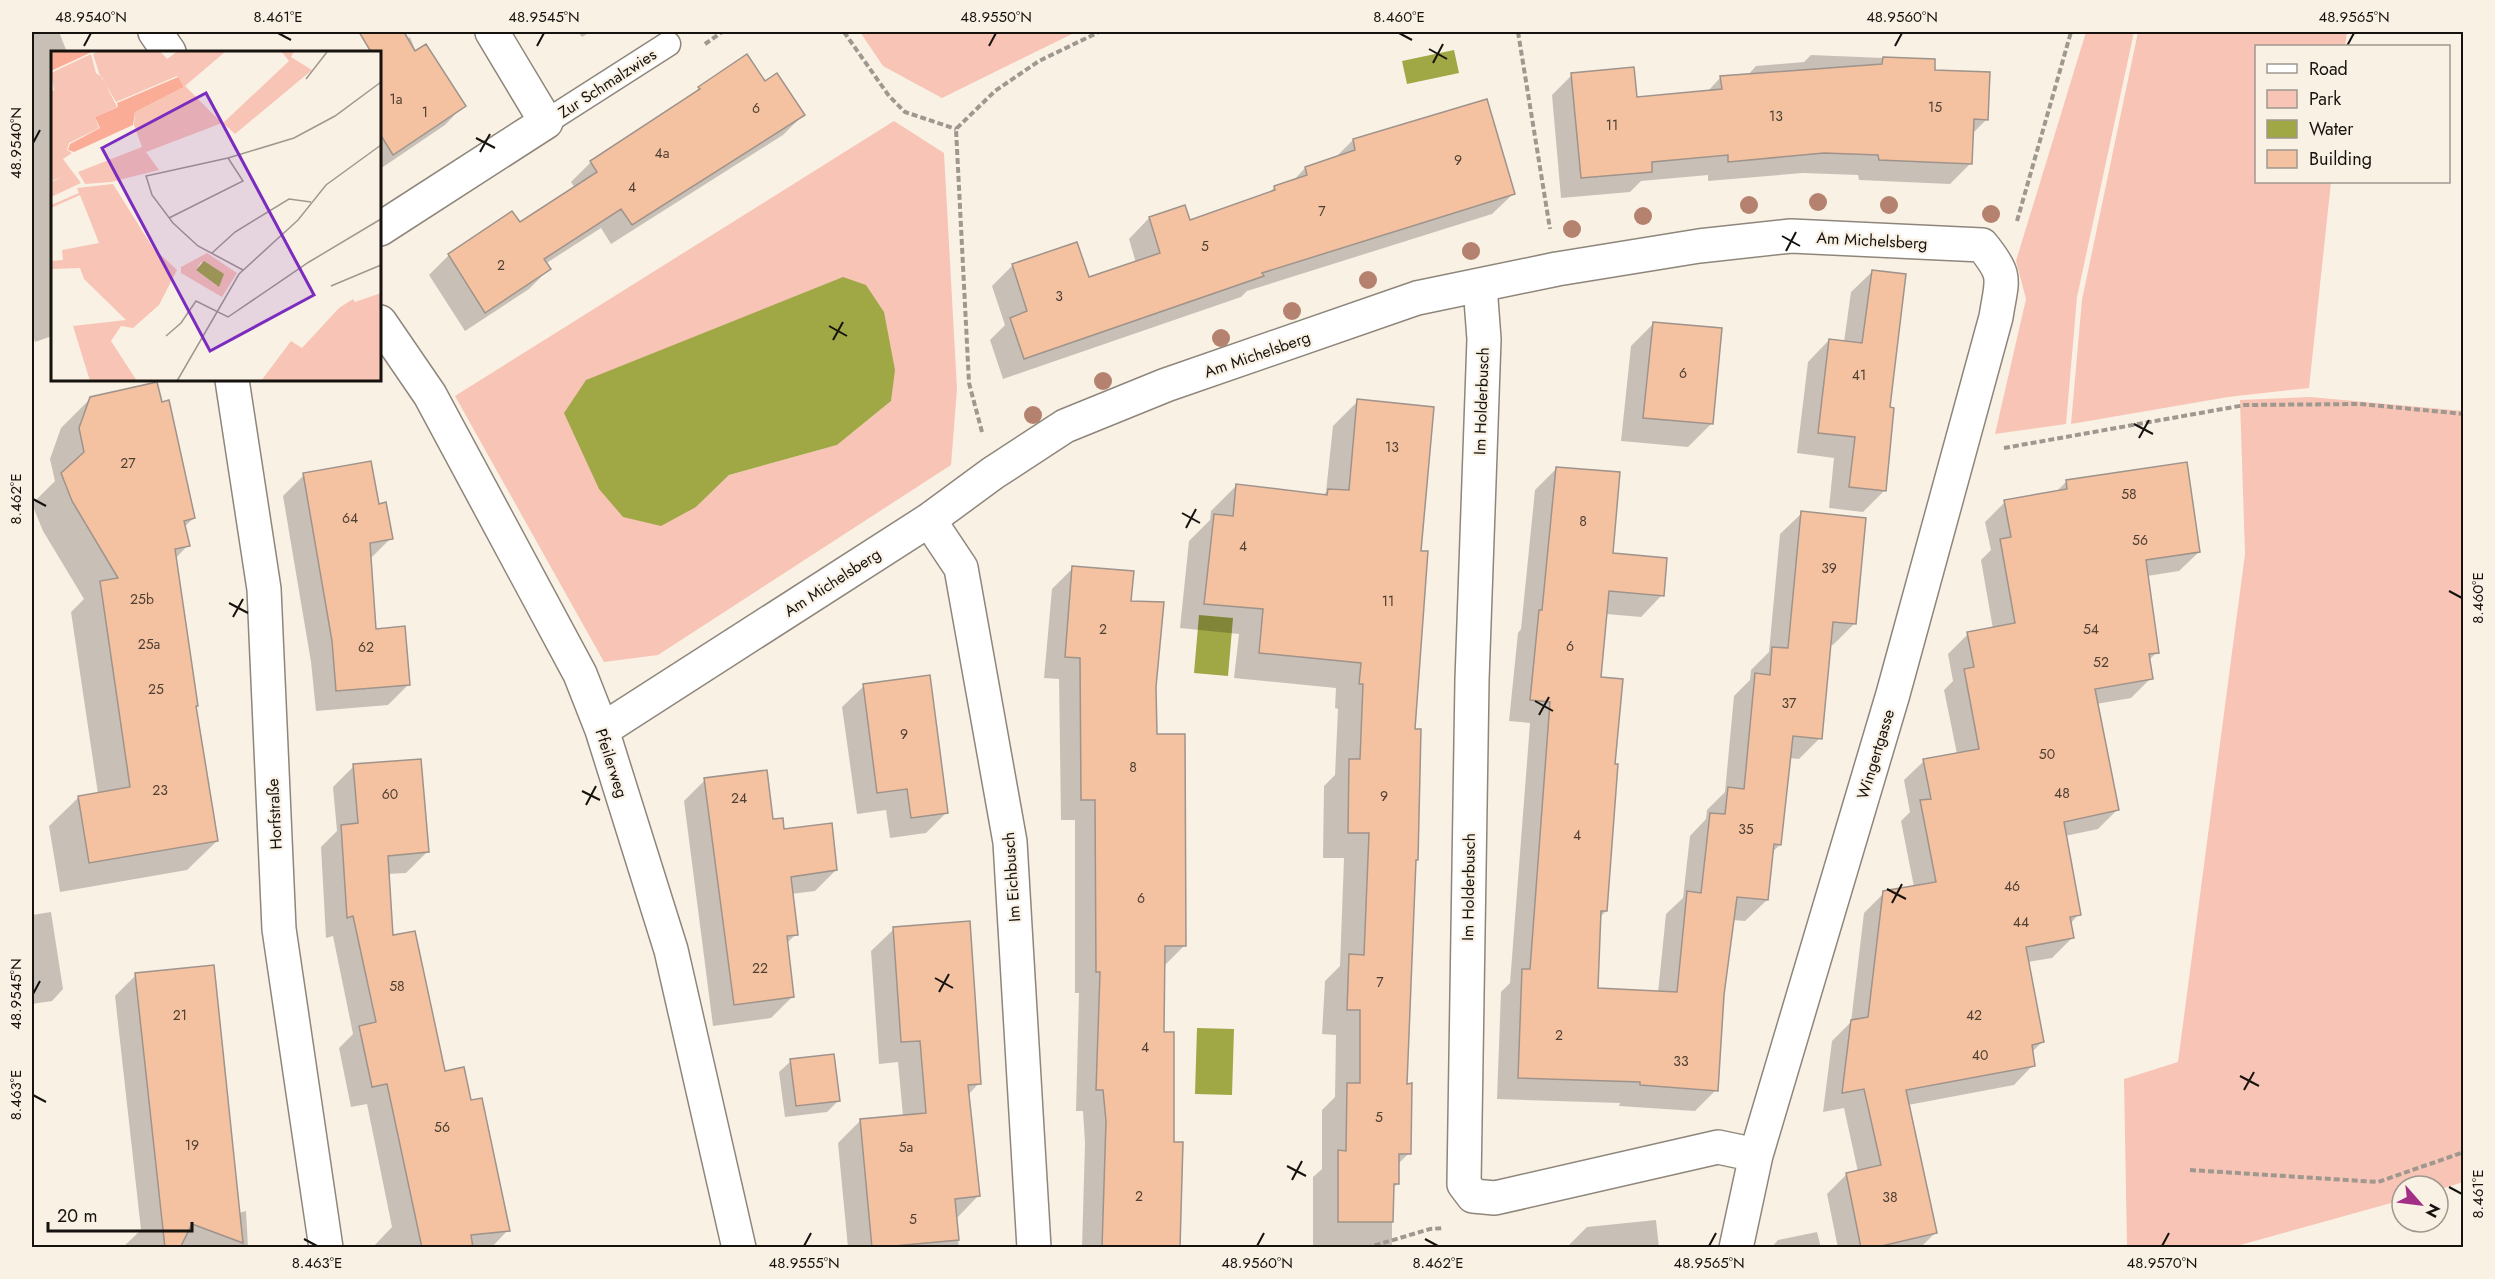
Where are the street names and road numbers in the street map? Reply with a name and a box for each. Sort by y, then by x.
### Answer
street label: Zur Schmalzwies [554,43,661,124]
street label: Am Michelsberg [1816,226,1928,255]
street label: Am Michelsberg [1201,326,1313,383]
street label: Im Holderbusch [1468,347,1495,455]
street label: Am Michelsberg [779,543,885,622]
street label: Wingertgasse [1851,706,1900,802]
street label: Pfeilerweg [590,726,634,801]
street label: Horfstraße [261,778,288,850]
street label: Im Eichbusch [997,831,1026,923]
street label: Im Holderbusch [1456,833,1481,941]

